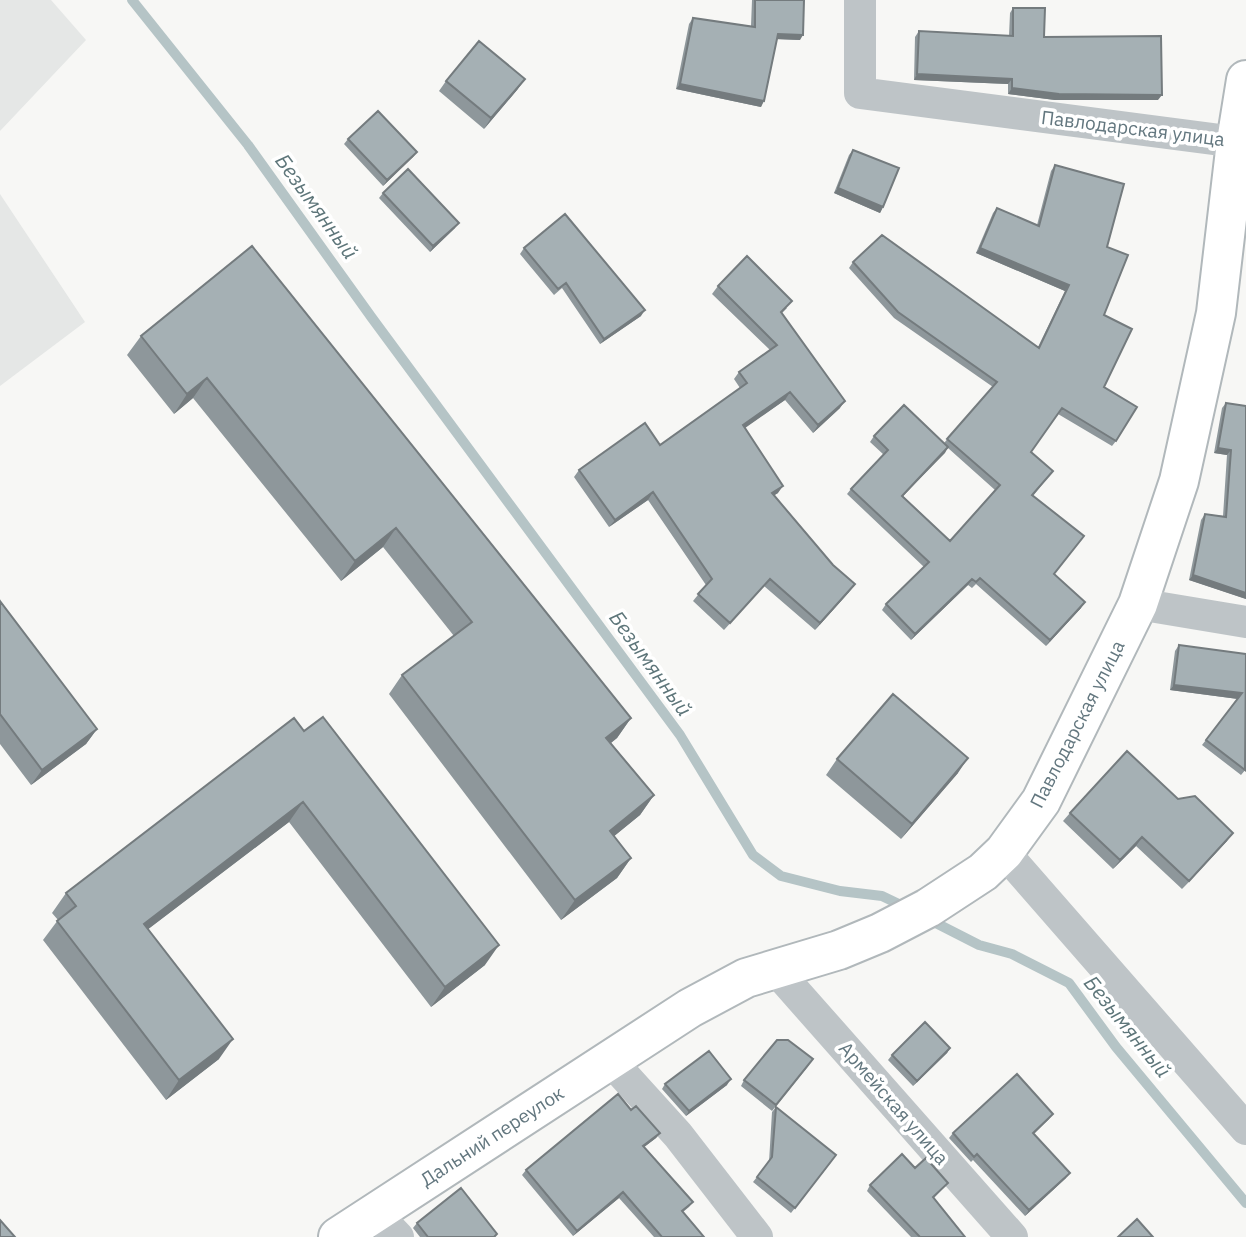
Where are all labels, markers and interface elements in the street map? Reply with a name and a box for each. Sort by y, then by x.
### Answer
street label: Павлодарская улица [1040,105,1226,151]
water label: Безымянный [269,148,365,264]
water label: Безымянный [603,605,699,721]
street label: Павлодарская улица [1024,636,1130,812]
water label: Безымянный [1078,969,1178,1083]
street label: Армейская улица [834,1037,954,1169]
street label: Дальний переулок [416,1081,568,1191]

